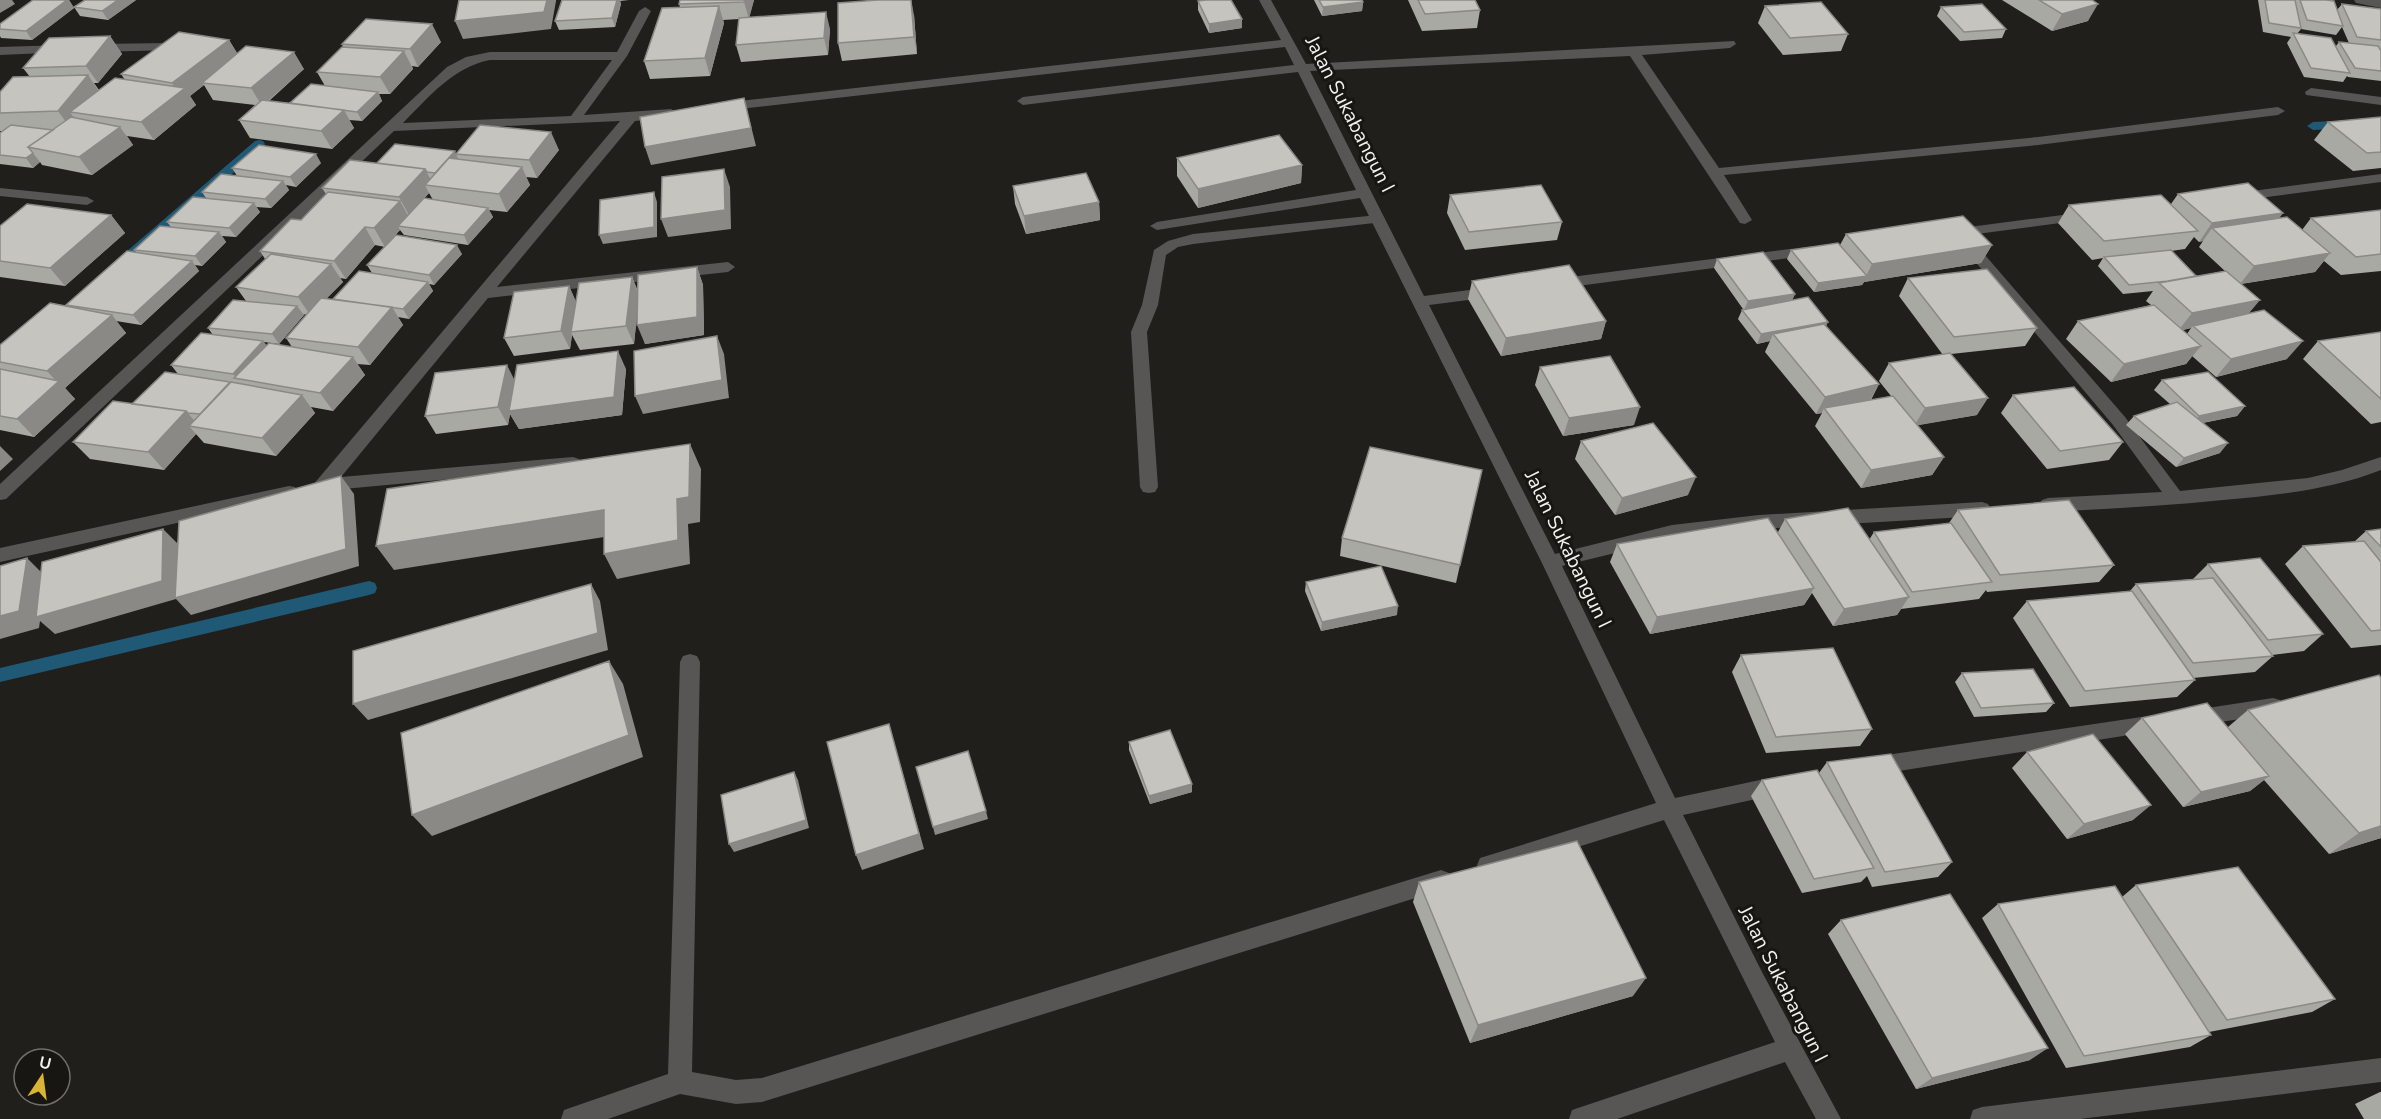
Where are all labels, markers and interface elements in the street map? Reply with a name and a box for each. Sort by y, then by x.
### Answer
street label: Jalan Sukabangun I [1298,30,1401,197]
street label: Jalan Sukabangun I [1518,465,1618,632]
street label: Jalan Sukabangun I [1731,900,1834,1067]
north arrow [12,1047,72,1107]
text: U [37,1051,53,1075]

